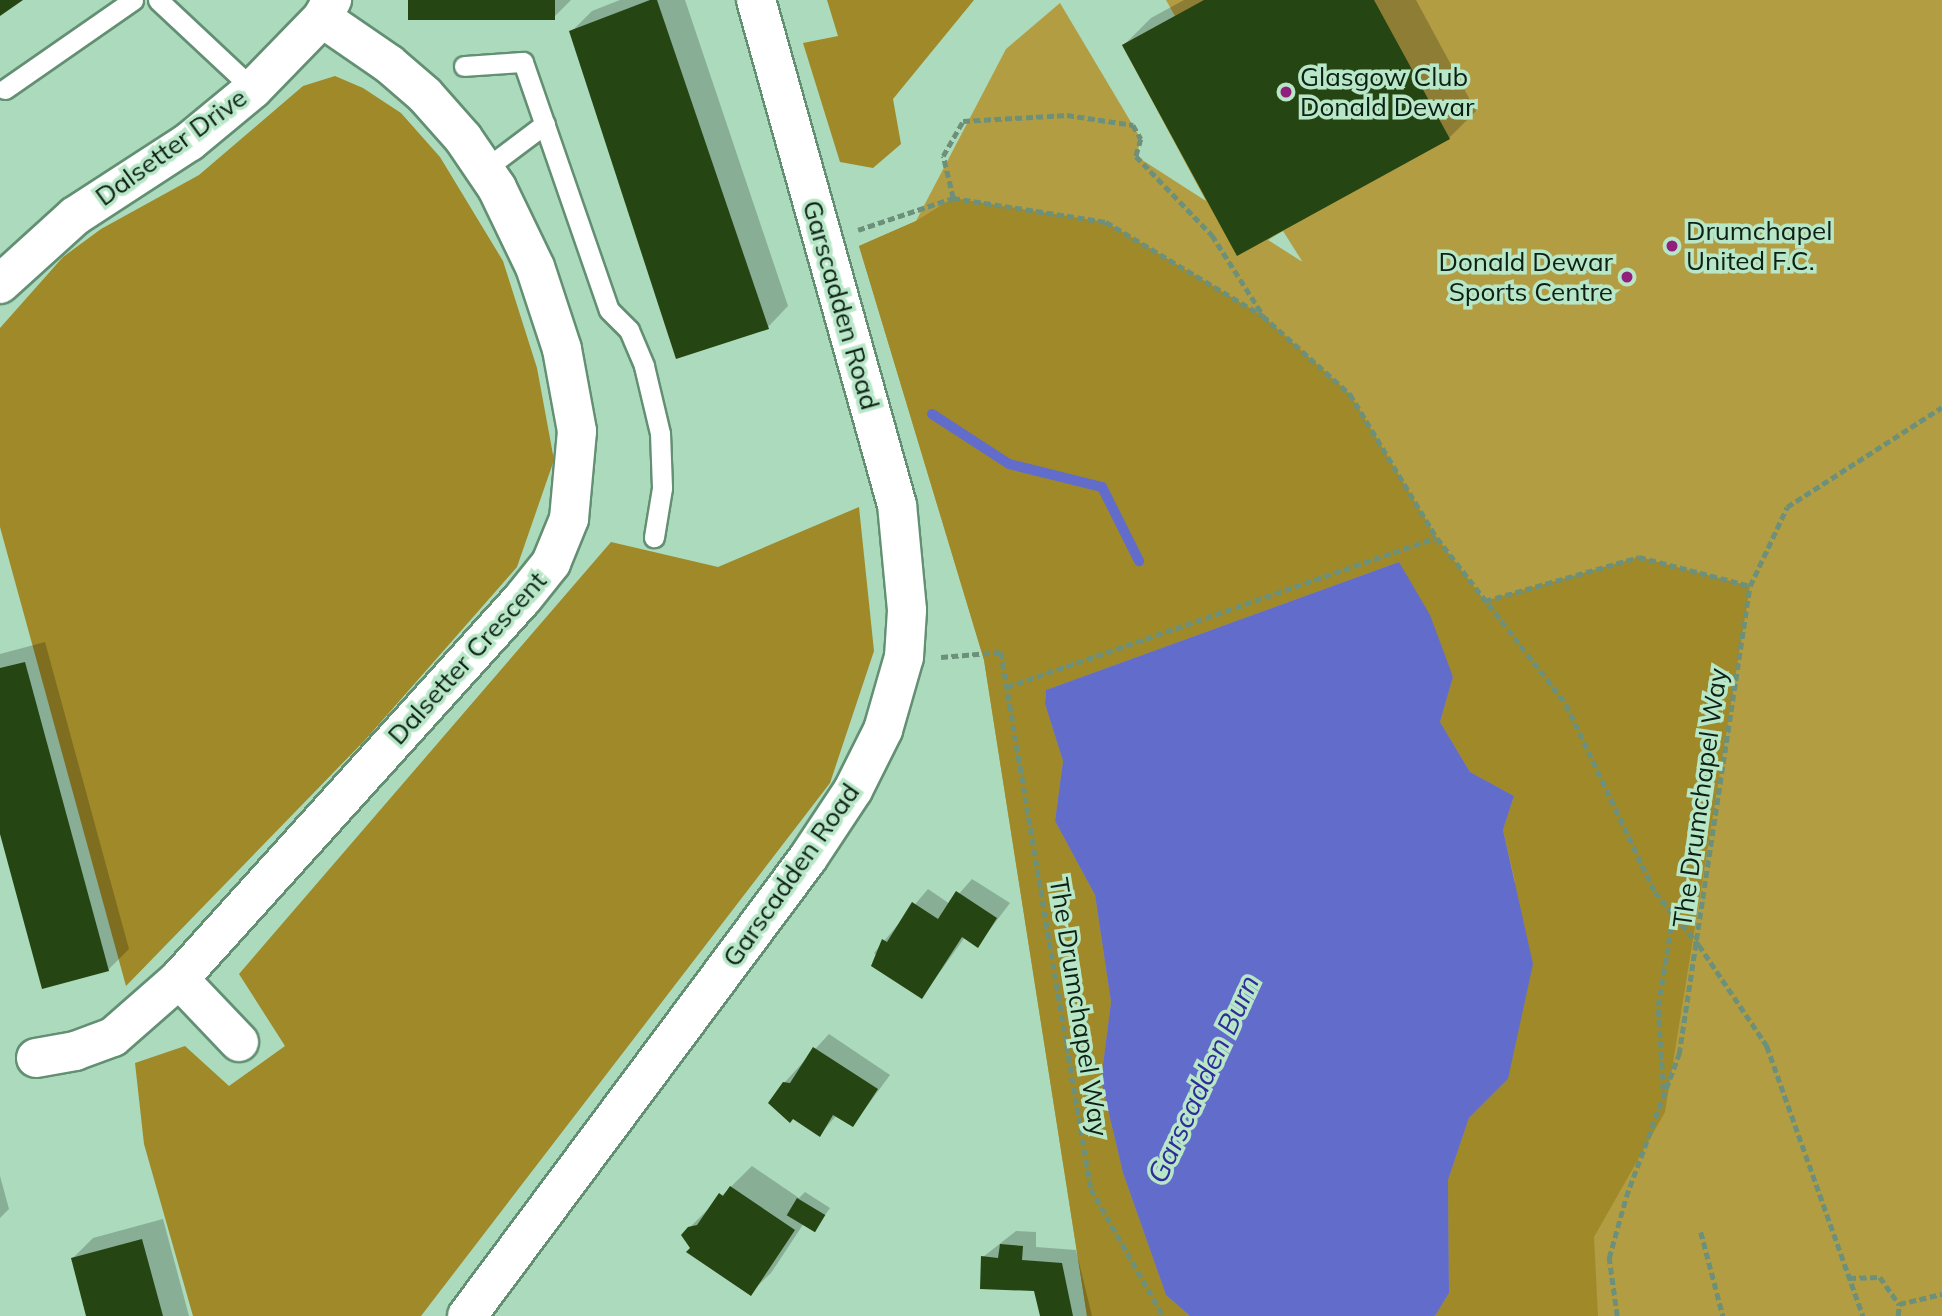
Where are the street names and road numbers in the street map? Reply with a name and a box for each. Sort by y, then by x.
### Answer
street label: Dalsetter Drive [89,82,253,212]
street label: Garscadden Road [796,197,886,413]
street label: Dalsetter Crescent [381,565,553,751]
street label: The Drumchapel Way [1666,666,1734,930]
street label: Garscadden Road [716,777,866,973]
street label: The Drumchapel Way [1043,875,1115,1139]

